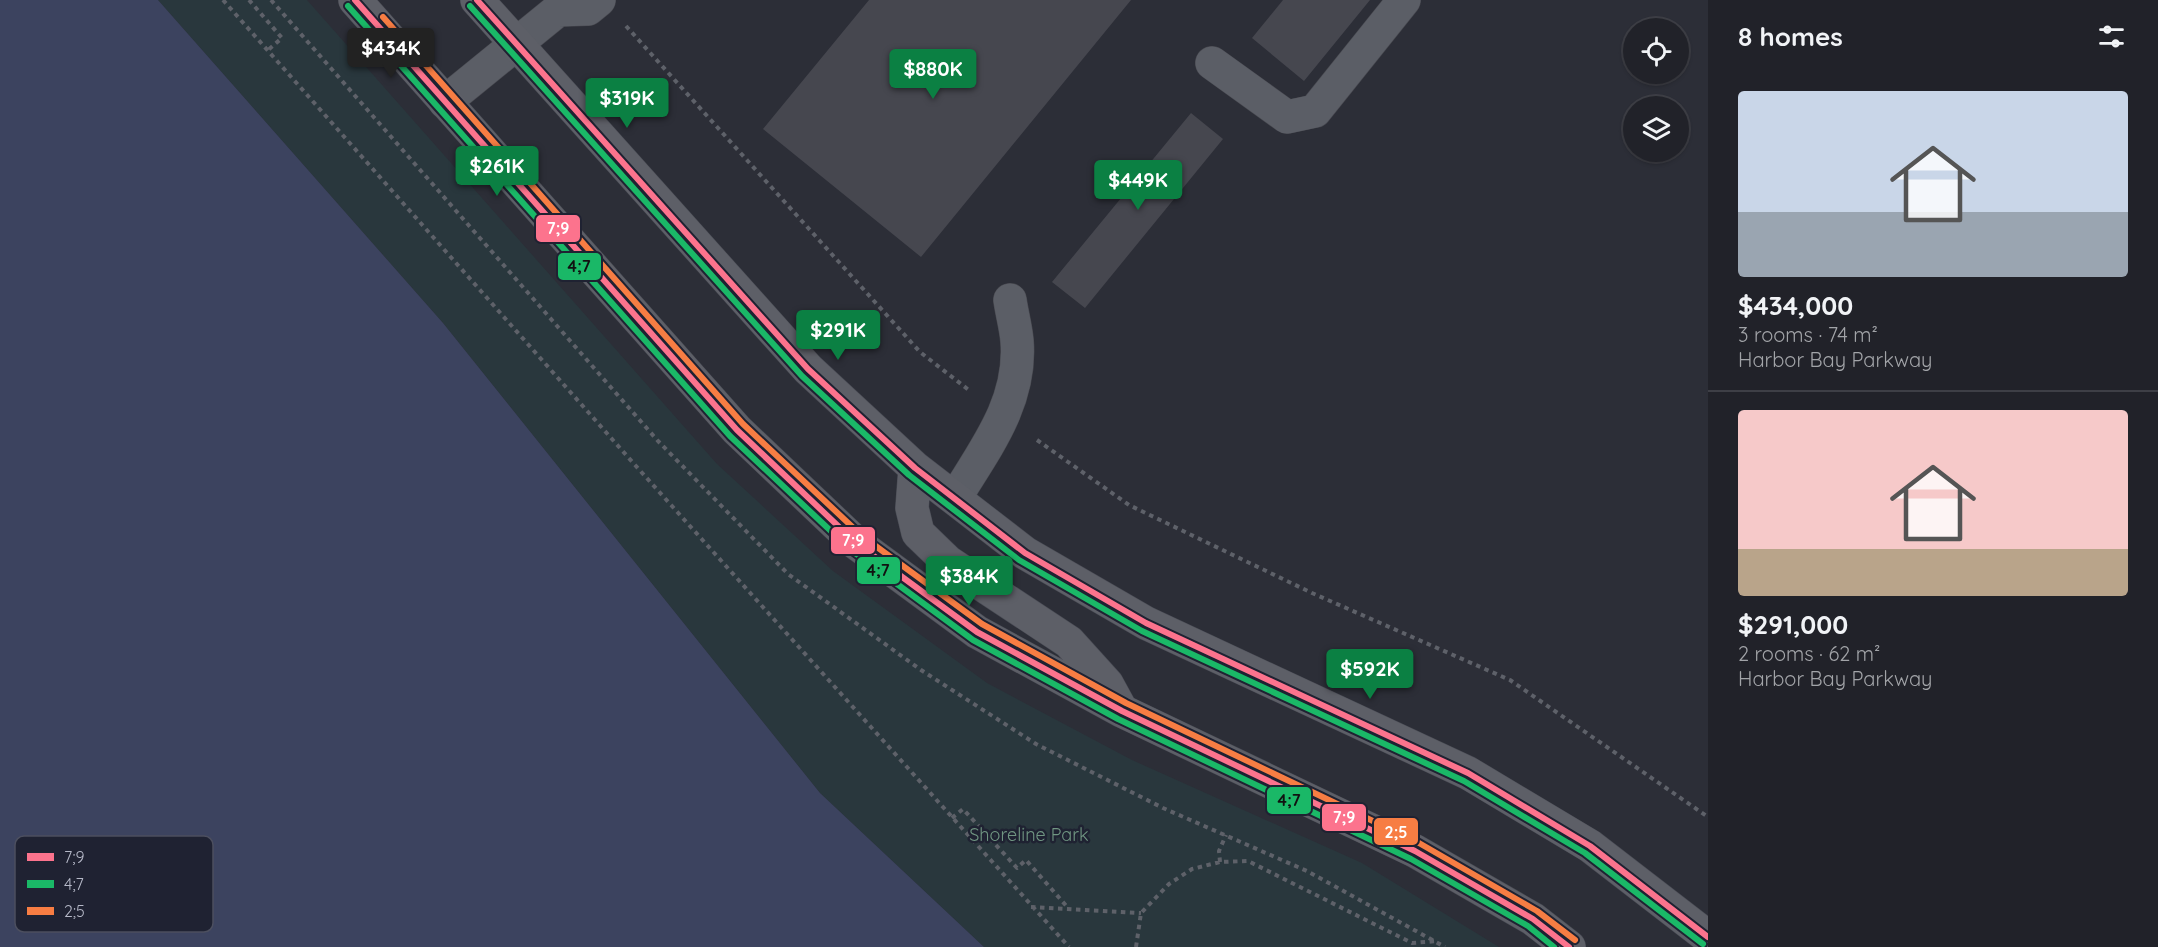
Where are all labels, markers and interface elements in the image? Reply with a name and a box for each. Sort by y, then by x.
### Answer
map controls [1623,18,1689,162]
button: locate [1623,18,1689,84]
text: 8 homes [1738,20,1843,53]
icon: filters [2095,20,2128,53]
pin: $434K [349,28,433,79]
text: $434K [361,35,421,60]
pin: $880K [891,49,975,100]
text: $880K [903,56,963,81]
pin: $319K [585,78,669,129]
text: $319K [600,85,654,110]
button: layers [1623,96,1689,162]
icon: home [1879,130,1987,238]
pin: $261K [455,146,539,197]
text: $261K [470,153,524,178]
pin: $449K [1096,160,1180,211]
text: $449K [1108,167,1168,192]
line badge: 7;9 [535,214,581,243]
text: 7;9 [547,218,569,238]
line badge: 4;7 [557,252,602,281]
text: 4;7 [568,256,591,276]
text: $434,000 [1738,289,1853,322]
pin: $291K [796,310,880,361]
text: $291K [810,317,866,342]
text: 3 rooms · 74 m² [1738,322,1878,347]
text: Harbor Bay Parkway [1738,347,1932,372]
icon: home [1879,449,1987,557]
line badge: 7;9 [830,526,876,555]
text: 7;9 [842,530,864,550]
line badge: 4;7 [856,556,901,585]
pin: $384K [927,556,1011,607]
text: 4;7 [867,560,890,580]
text: $384K [940,563,998,588]
text: $291,000 [1738,608,1848,641]
text: 2 rooms · 62 m² [1738,641,1880,666]
pin: $592K [1328,649,1412,700]
text: $592K [1340,656,1400,681]
text: Harbor Bay Parkway [1738,666,1932,691]
line badge: 4;7 [1266,786,1312,815]
text: 4;7 [1278,790,1301,810]
line badge: 7;9 [1321,803,1367,832]
text: 7;9 [1333,807,1355,827]
line badge: 2;5 [1373,817,1419,846]
text: 2;5 [1384,822,1408,842]
park label: Shoreline Park [969,823,1089,846]
legend [15,836,213,932]
text: 7;9 [64,847,84,867]
text: 4;7 [64,874,84,894]
text: 2;5 [64,901,85,921]

